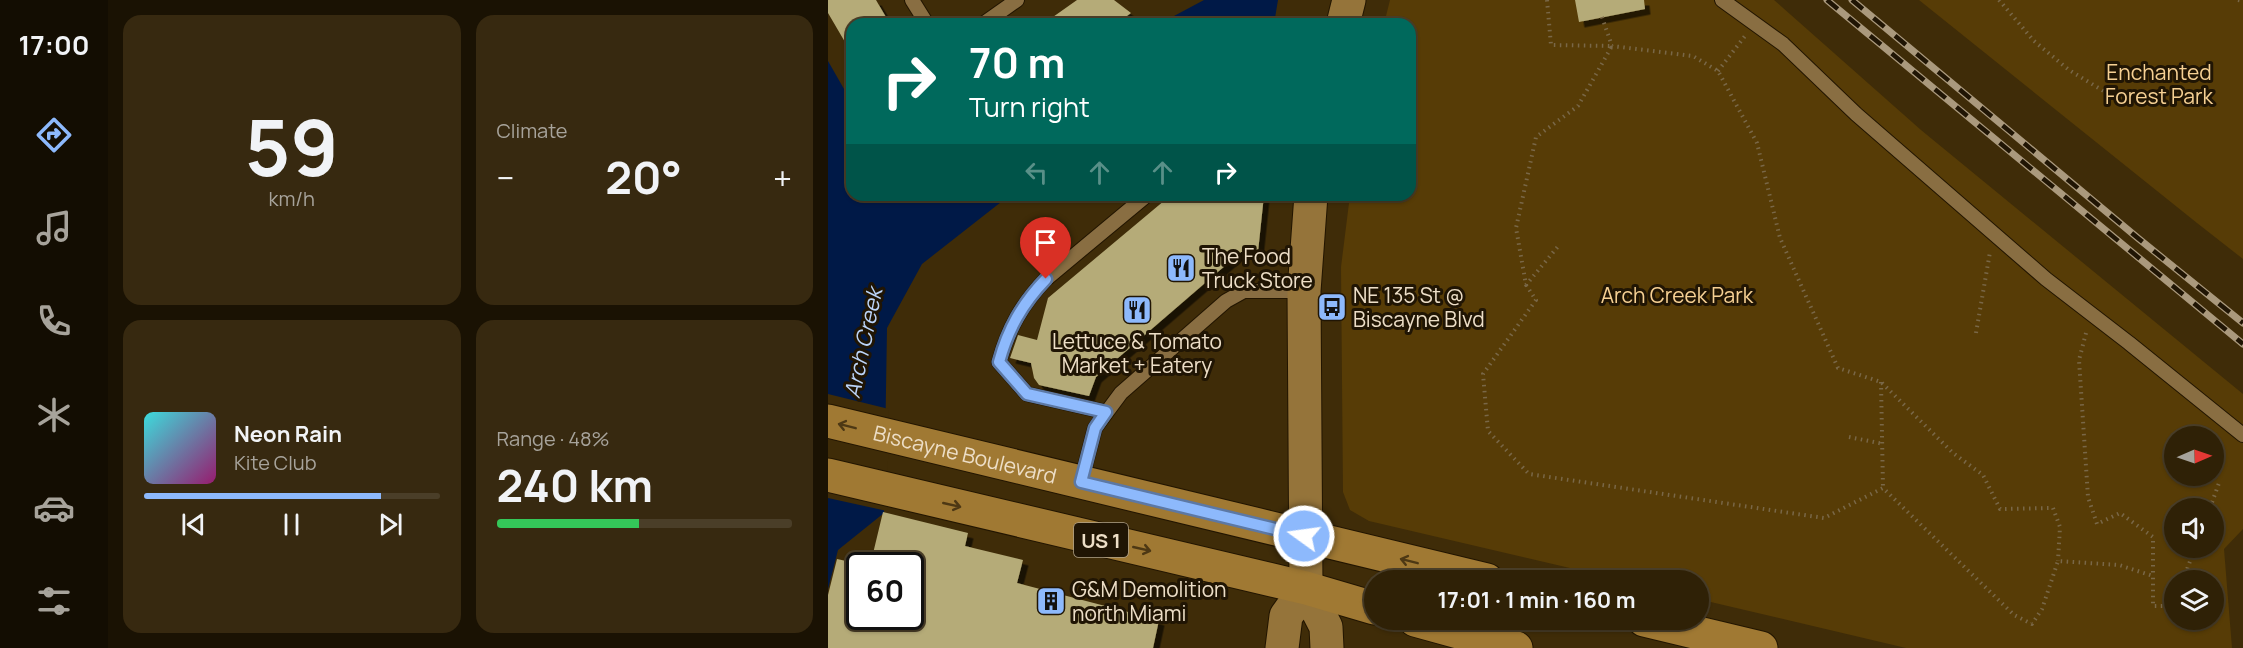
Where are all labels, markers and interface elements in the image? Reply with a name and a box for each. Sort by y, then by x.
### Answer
text: 17:00 [18,26,90,63]
text: 70 m [969,33,1065,91]
icon: right [870,42,948,120]
park label: Enchanted Forest Park [2105,58,2213,110]
text: Turn right [969,88,1090,125]
text: 59 [245,93,339,199]
icon: directions [33,114,75,156]
text: Climate [497,117,568,144]
text: 20° [605,146,682,208]
text: − [497,155,514,200]
text: + [773,155,792,200]
icon: left [1020,156,1053,189]
icon: ahead [1083,156,1116,189]
icon: ahead [1146,156,1179,189]
icon: right [1209,156,1242,189]
text: km/h [268,185,315,212]
icon: music [33,207,75,249]
pin [1020,217,1071,279]
icon: arrive [1029,226,1062,259]
place label: The Food Truck Store [1202,242,1313,294]
restaurant icon: The Food Truck Store [1165,252,1197,284]
place label: NE 135 St @ Biscayne Blvd [1353,281,1485,333]
park label: Arch Creek Park [1601,281,1754,309]
water label: Arch Creek [837,282,890,401]
bus stop icon: NE 135 St @ Biscayne Blvd [1316,291,1348,323]
restaurant icon: Lettuce & Tomato Market + Eatery [1121,294,1153,326]
icon: phone [33,300,75,342]
place label: Lettuce & Tomato Market + Eatery [1052,327,1222,379]
icon: climate [33,394,75,436]
street label: Biscayne Boulevard [871,418,1059,490]
text: Neon Rain [234,419,342,449]
one-way arrow [838,419,857,431]
text: Range · 48% [497,425,610,452]
north arrow [2164,426,2224,486]
map controls [2164,426,2224,630]
text: Kite Club [234,449,317,476]
text: 240 km [497,454,653,516]
icon: car [33,487,75,529]
button: sound [2164,498,2224,558]
one-way arrow [943,499,962,511]
position arrow [1272,504,1336,568]
icon: previous [177,508,210,541]
icon: pause [275,508,308,541]
icon: next [374,508,407,541]
road number: US 1 [1074,523,1128,557]
one-way arrow [1132,544,1151,556]
speed limit sign: 60 [846,552,924,630]
one-way arrow [1400,555,1419,567]
button: layers [2164,570,2224,630]
place label: G&M Demolition north Miami [1072,575,1227,627]
icon: filters [33,580,75,622]
building icon: G&M Demolition north Miami [1035,585,1067,617]
text: 17:01 · 1 min · 160 m [1437,585,1636,615]

